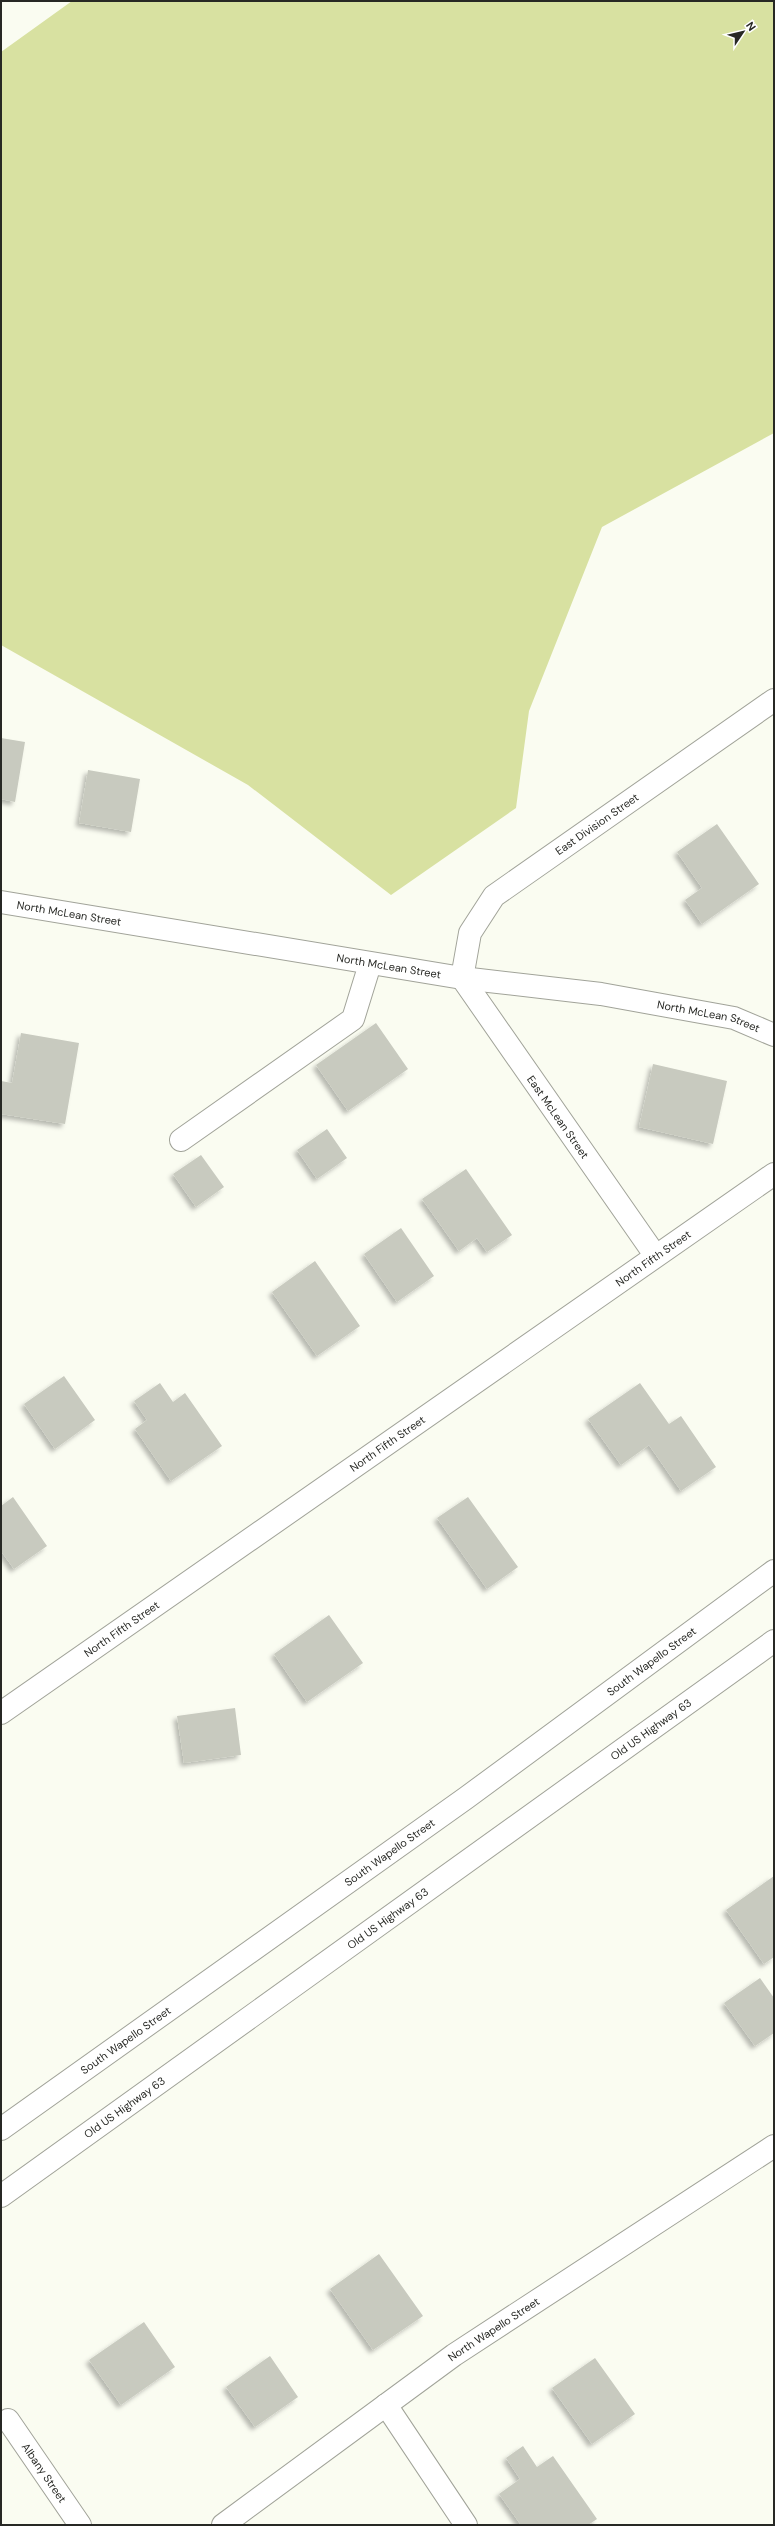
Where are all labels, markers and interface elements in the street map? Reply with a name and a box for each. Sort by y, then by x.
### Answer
north arrow [723,12,763,52]
text: N [743,19,759,34]
street label: East Division Street [552,790,641,858]
street label: North McLean Street [16,898,122,929]
street label: North McLean Street [336,950,442,981]
street label: North McLean Street [656,997,762,1035]
street label: East McLean Street [524,1073,592,1161]
street label: North Fifth Street [613,1227,694,1289]
street label: North Fifth Street [347,1412,428,1475]
street label: North Fifth Street [81,1598,162,1660]
street label: South Wapello Street [604,1624,699,1699]
street label: Old US Highway 63 [608,1696,694,1763]
street label: South Wapello Street [342,1815,438,1889]
street label: Old US Highway 63 [344,1885,431,1952]
street label: South Wapello Street [78,2003,174,2077]
street label: Old US Highway 63 [81,2074,168,2141]
street label: North Wapello Street [445,2294,542,2364]
street label: Albany Street [19,2440,69,2505]

